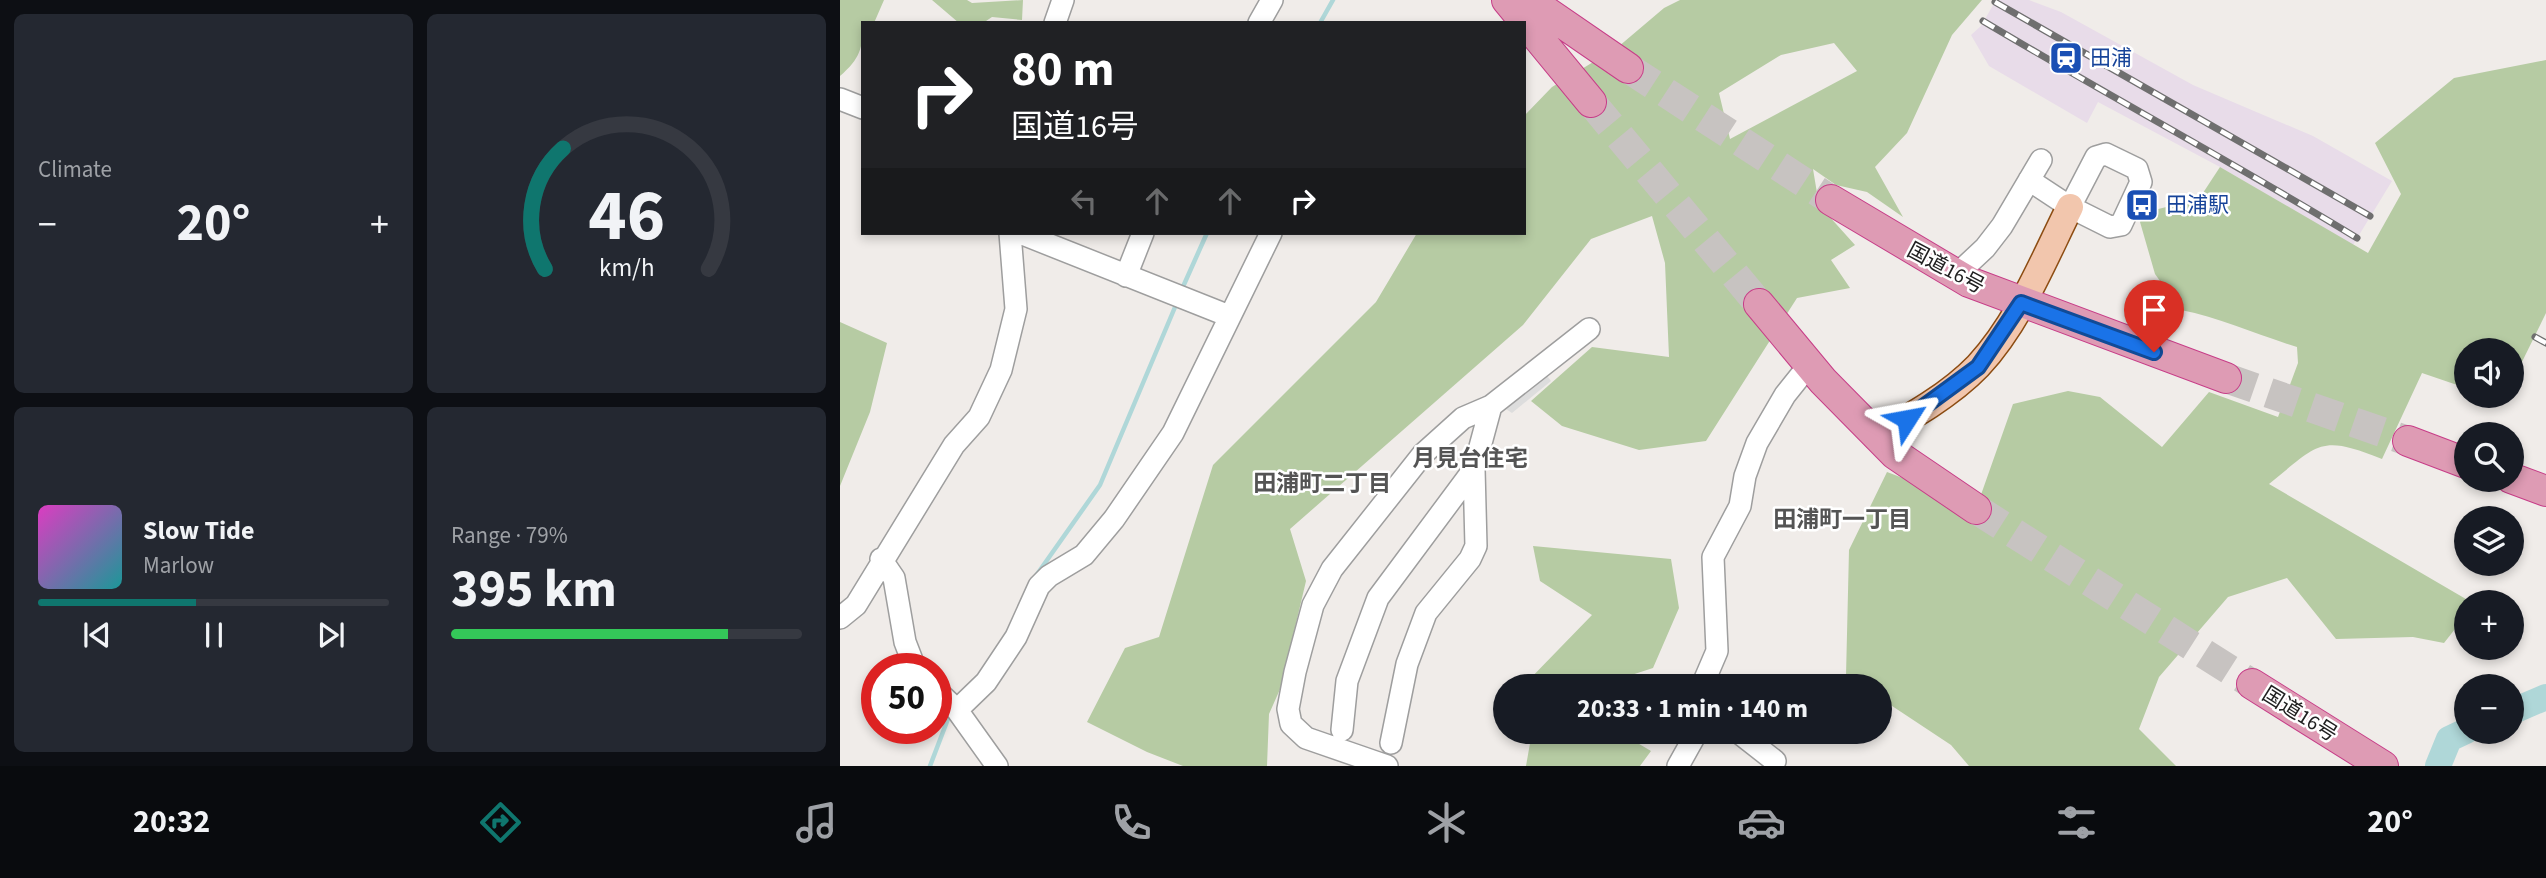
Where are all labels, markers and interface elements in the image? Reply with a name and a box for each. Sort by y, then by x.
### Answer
text: 80 m [1011,35,1115,105]
station icon: 田浦 [2047,39,2085,77]
place label: 田浦 [2090,43,2132,73]
icon: right [896,49,987,140]
text: 国道16号 [1011,104,1139,150]
text: Climate [38,153,112,186]
text: 46 [588,165,665,269]
icon: left [1065,182,1103,220]
icon: ahead [1138,182,1176,220]
icon: ahead [1211,182,1249,220]
icon: right [1284,182,1322,220]
bus stop icon: 田浦駅 [2123,186,2161,224]
text: 20° [177,187,250,261]
place label: 田浦駅 [2166,190,2229,220]
text: − [38,198,57,252]
text: + [370,198,389,252]
street label: 国道16号 [1902,235,1990,301]
text: km/h [599,250,654,286]
pin [2124,280,2184,352]
icon: arrive [2135,291,2173,329]
map controls [2454,338,2524,744]
button: sound [2454,338,2524,408]
position arrow [1870,382,1944,456]
button: search [2454,422,2524,492]
district label: 月見台住宅 [1413,442,1528,475]
district label: 田浦町二丁目 [1253,467,1391,500]
district label: 田浦町一丁目 [1773,503,1911,536]
button: layers [2454,506,2524,576]
text: Slow Tide [143,512,254,549]
text: Range · 79% [451,519,568,552]
text: Marlow [143,549,214,582]
text: 395 km [451,553,617,627]
button: + [2454,590,2524,660]
icon: previous [78,616,116,654]
icon: pause [195,616,233,654]
icon: next [312,616,350,654]
speed limit sign: 50 [861,653,952,744]
button: − [2454,674,2524,744]
street label: 国道16号 [2256,679,2344,749]
text: 20:33 · 1 min · 140 m [1577,690,1808,727]
icon: directions [476,798,525,847]
icon: music [792,798,841,847]
icon: phone [1107,798,1156,847]
icon: climate [1422,798,1471,847]
icon: car [1737,798,1786,847]
icon: filters [2052,798,2101,847]
text: 20:32 [133,799,210,845]
text: 20° [2367,799,2413,845]

